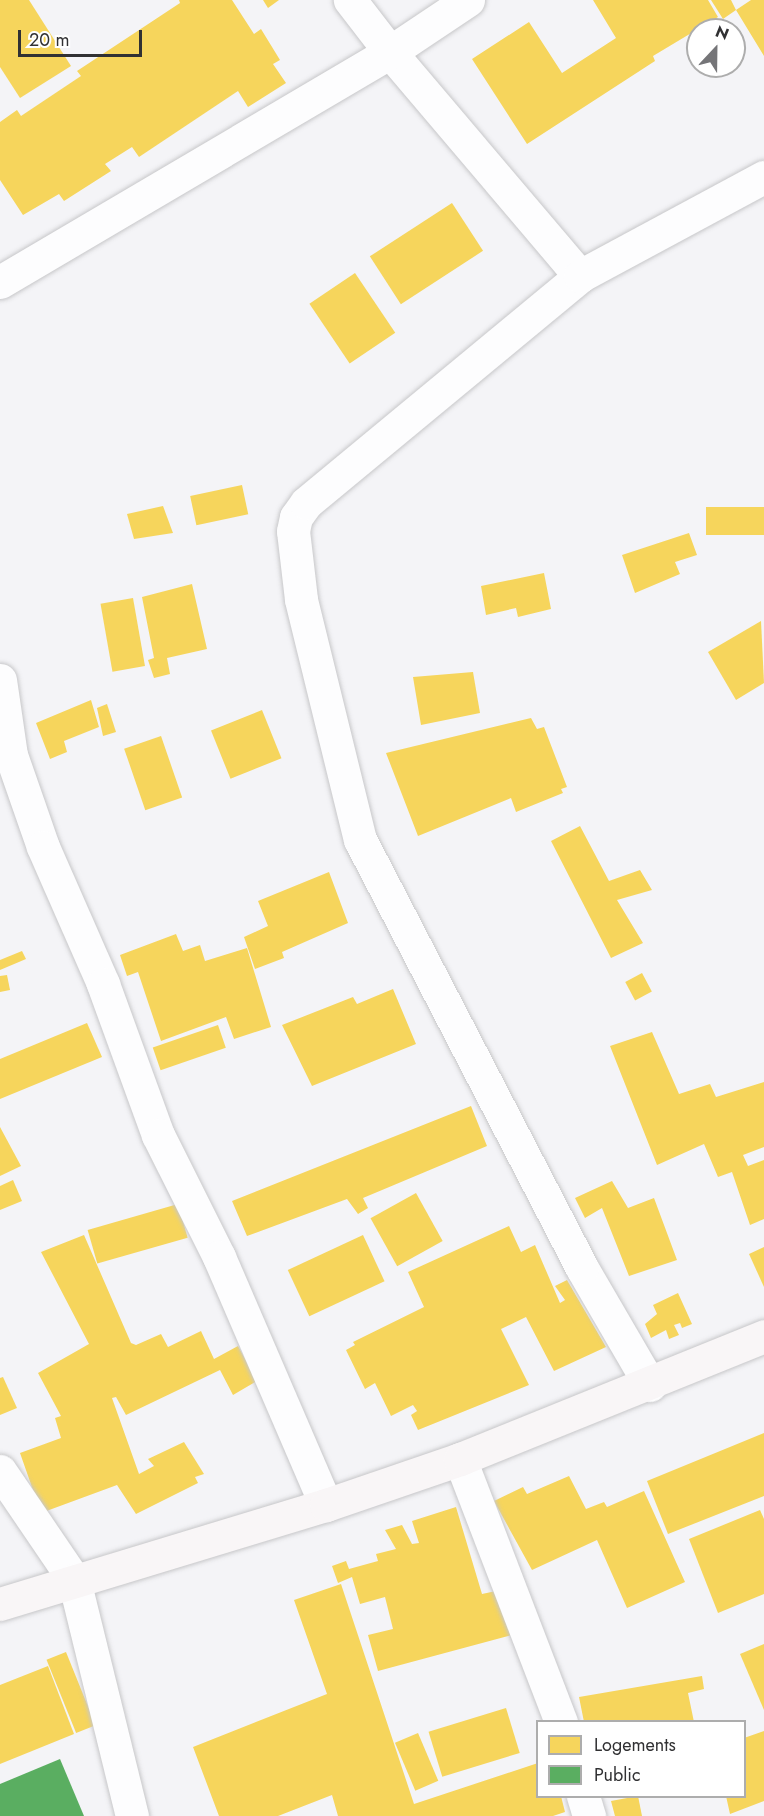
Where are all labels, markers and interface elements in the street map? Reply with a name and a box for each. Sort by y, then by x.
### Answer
scale bar [21,18,146,56]
north arrow [686,18,746,78]
text: N [712,20,732,46]
text: 20 m [29,27,69,53]
legend [536,1720,746,1798]
text: Logements [594,1732,676,1758]
text: Public [594,1762,641,1788]

